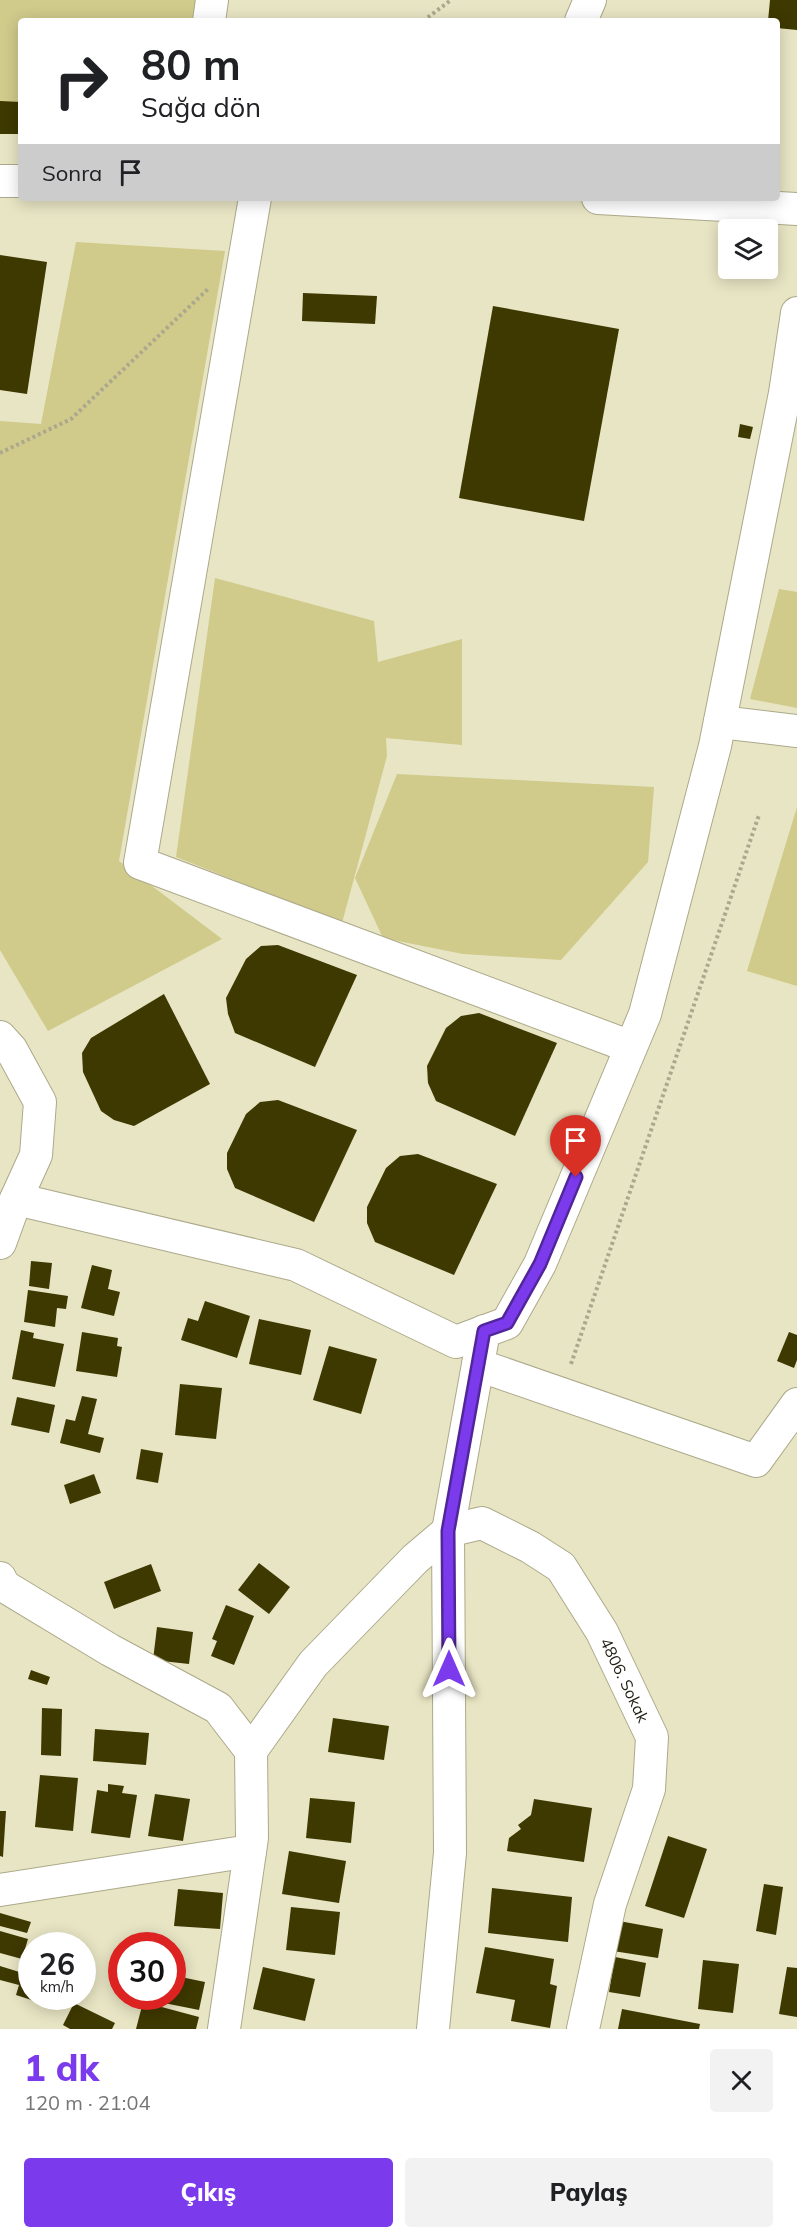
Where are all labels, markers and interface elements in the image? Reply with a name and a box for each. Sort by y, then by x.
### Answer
text: 80 m [141,38,241,91]
icon: right [42,42,120,120]
text: Sağa dön [141,90,261,124]
icon: arrive [114,156,147,189]
text: Sonra [42,159,102,187]
map controls [718,219,778,279]
button: layers [718,219,778,279]
pin [550,1115,601,1177]
icon: arrive [559,1124,592,1157]
street label: 4806. Sokak [596,1634,654,1726]
position arrow [417,1637,481,1701]
speed limit sign: 30 [108,1932,186,2010]
text: 26 [39,1945,75,1983]
text: km/h [40,1977,74,1996]
text: 1 dk [24,2045,99,2090]
button: close [710,2049,773,2112]
text: 120 m · 21:04 [24,2090,150,2115]
button: Çıkış [24,2158,393,2227]
button: Paylaş [405,2158,773,2227]

